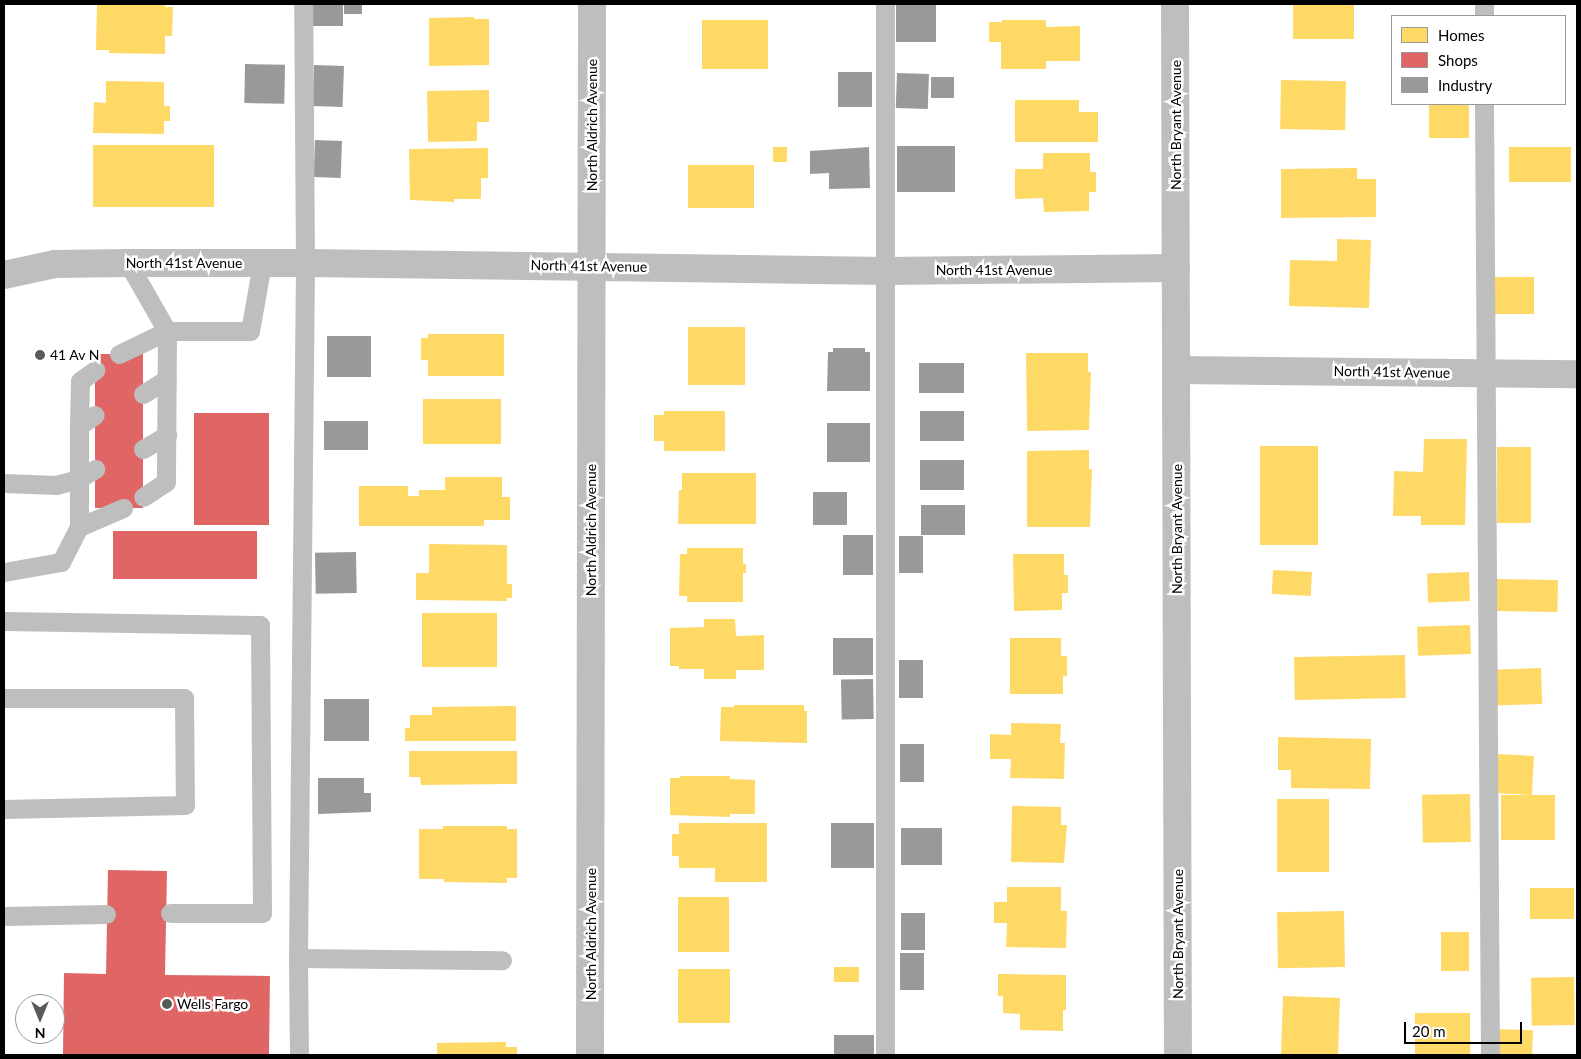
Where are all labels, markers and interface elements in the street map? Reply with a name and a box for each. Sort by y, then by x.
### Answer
legend [1391,15,1566,105]
text: Homes [1438,26,1484,44]
text: Shops [1438,51,1478,69]
street label: North Aldrich Avenue [584,58,600,192]
street label: North Bryant Avenue [1168,60,1184,190]
text: Industry [1438,76,1492,94]
street label: North 41st Avenue [125,255,243,271]
street label: North 41st Avenue [530,257,648,275]
street label: North 41st Avenue [935,262,1053,278]
place label: 41 Av N [50,347,100,363]
marker: 41 Av N [34,349,46,361]
street label: North 41st Avenue [1333,363,1451,381]
street label: North Aldrich Avenue [583,463,599,597]
street label: North Bryant Avenue [1169,464,1185,594]
street label: North Aldrich Avenue [583,867,599,1001]
street label: North Bryant Avenue [1170,869,1186,999]
north arrow [15,994,65,1044]
place label: Wells Fargo [177,996,248,1012]
marker: Wells Fargo [161,998,173,1010]
scale bar [1406,1012,1524,1044]
text: 20 m [1412,1022,1446,1040]
text: N [35,1025,45,1042]

